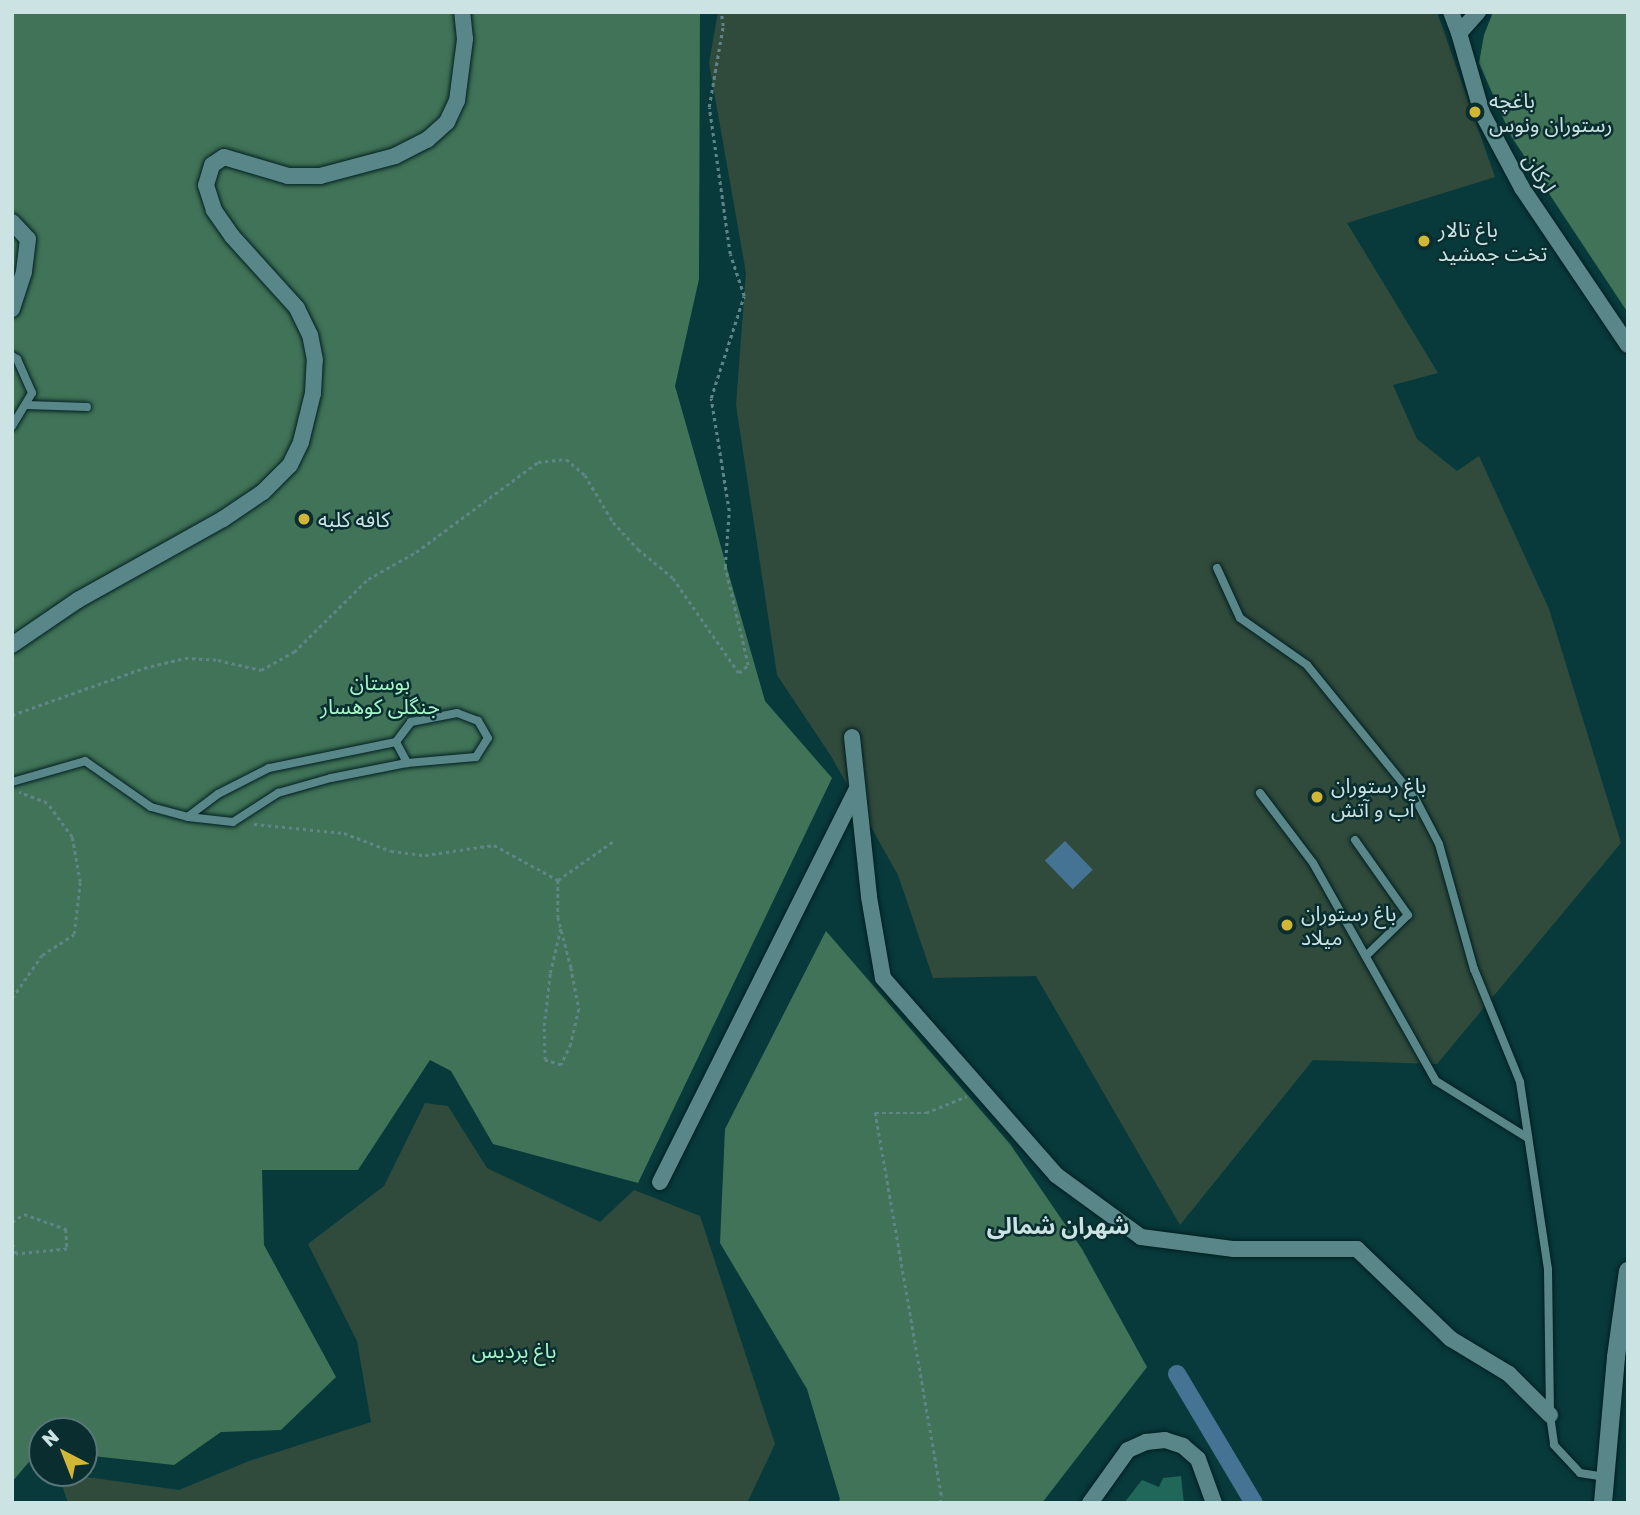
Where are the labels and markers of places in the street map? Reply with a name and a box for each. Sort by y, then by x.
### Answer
place label: باغچه رستوران ونوس [1489,87,1612,137]
marker: باغچه رستوران ونوس [1467,104,1483,120]
place label: باغ تالار تخت جمشید [1438,216,1547,266]
marker: باغ تالار تخت جمشید [1416,233,1432,249]
place label: کافه کلبه [318,506,390,532]
marker: کافه کلبه [296,511,312,527]
place label: باغ رستوران آب و آتش [1331,772,1427,822]
marker: باغ رستوران آب و آتش [1309,789,1325,805]
place label: باغ رستوران میلاد [1301,900,1397,950]
marker: باغ رستوران میلاد [1279,917,1295,933]

